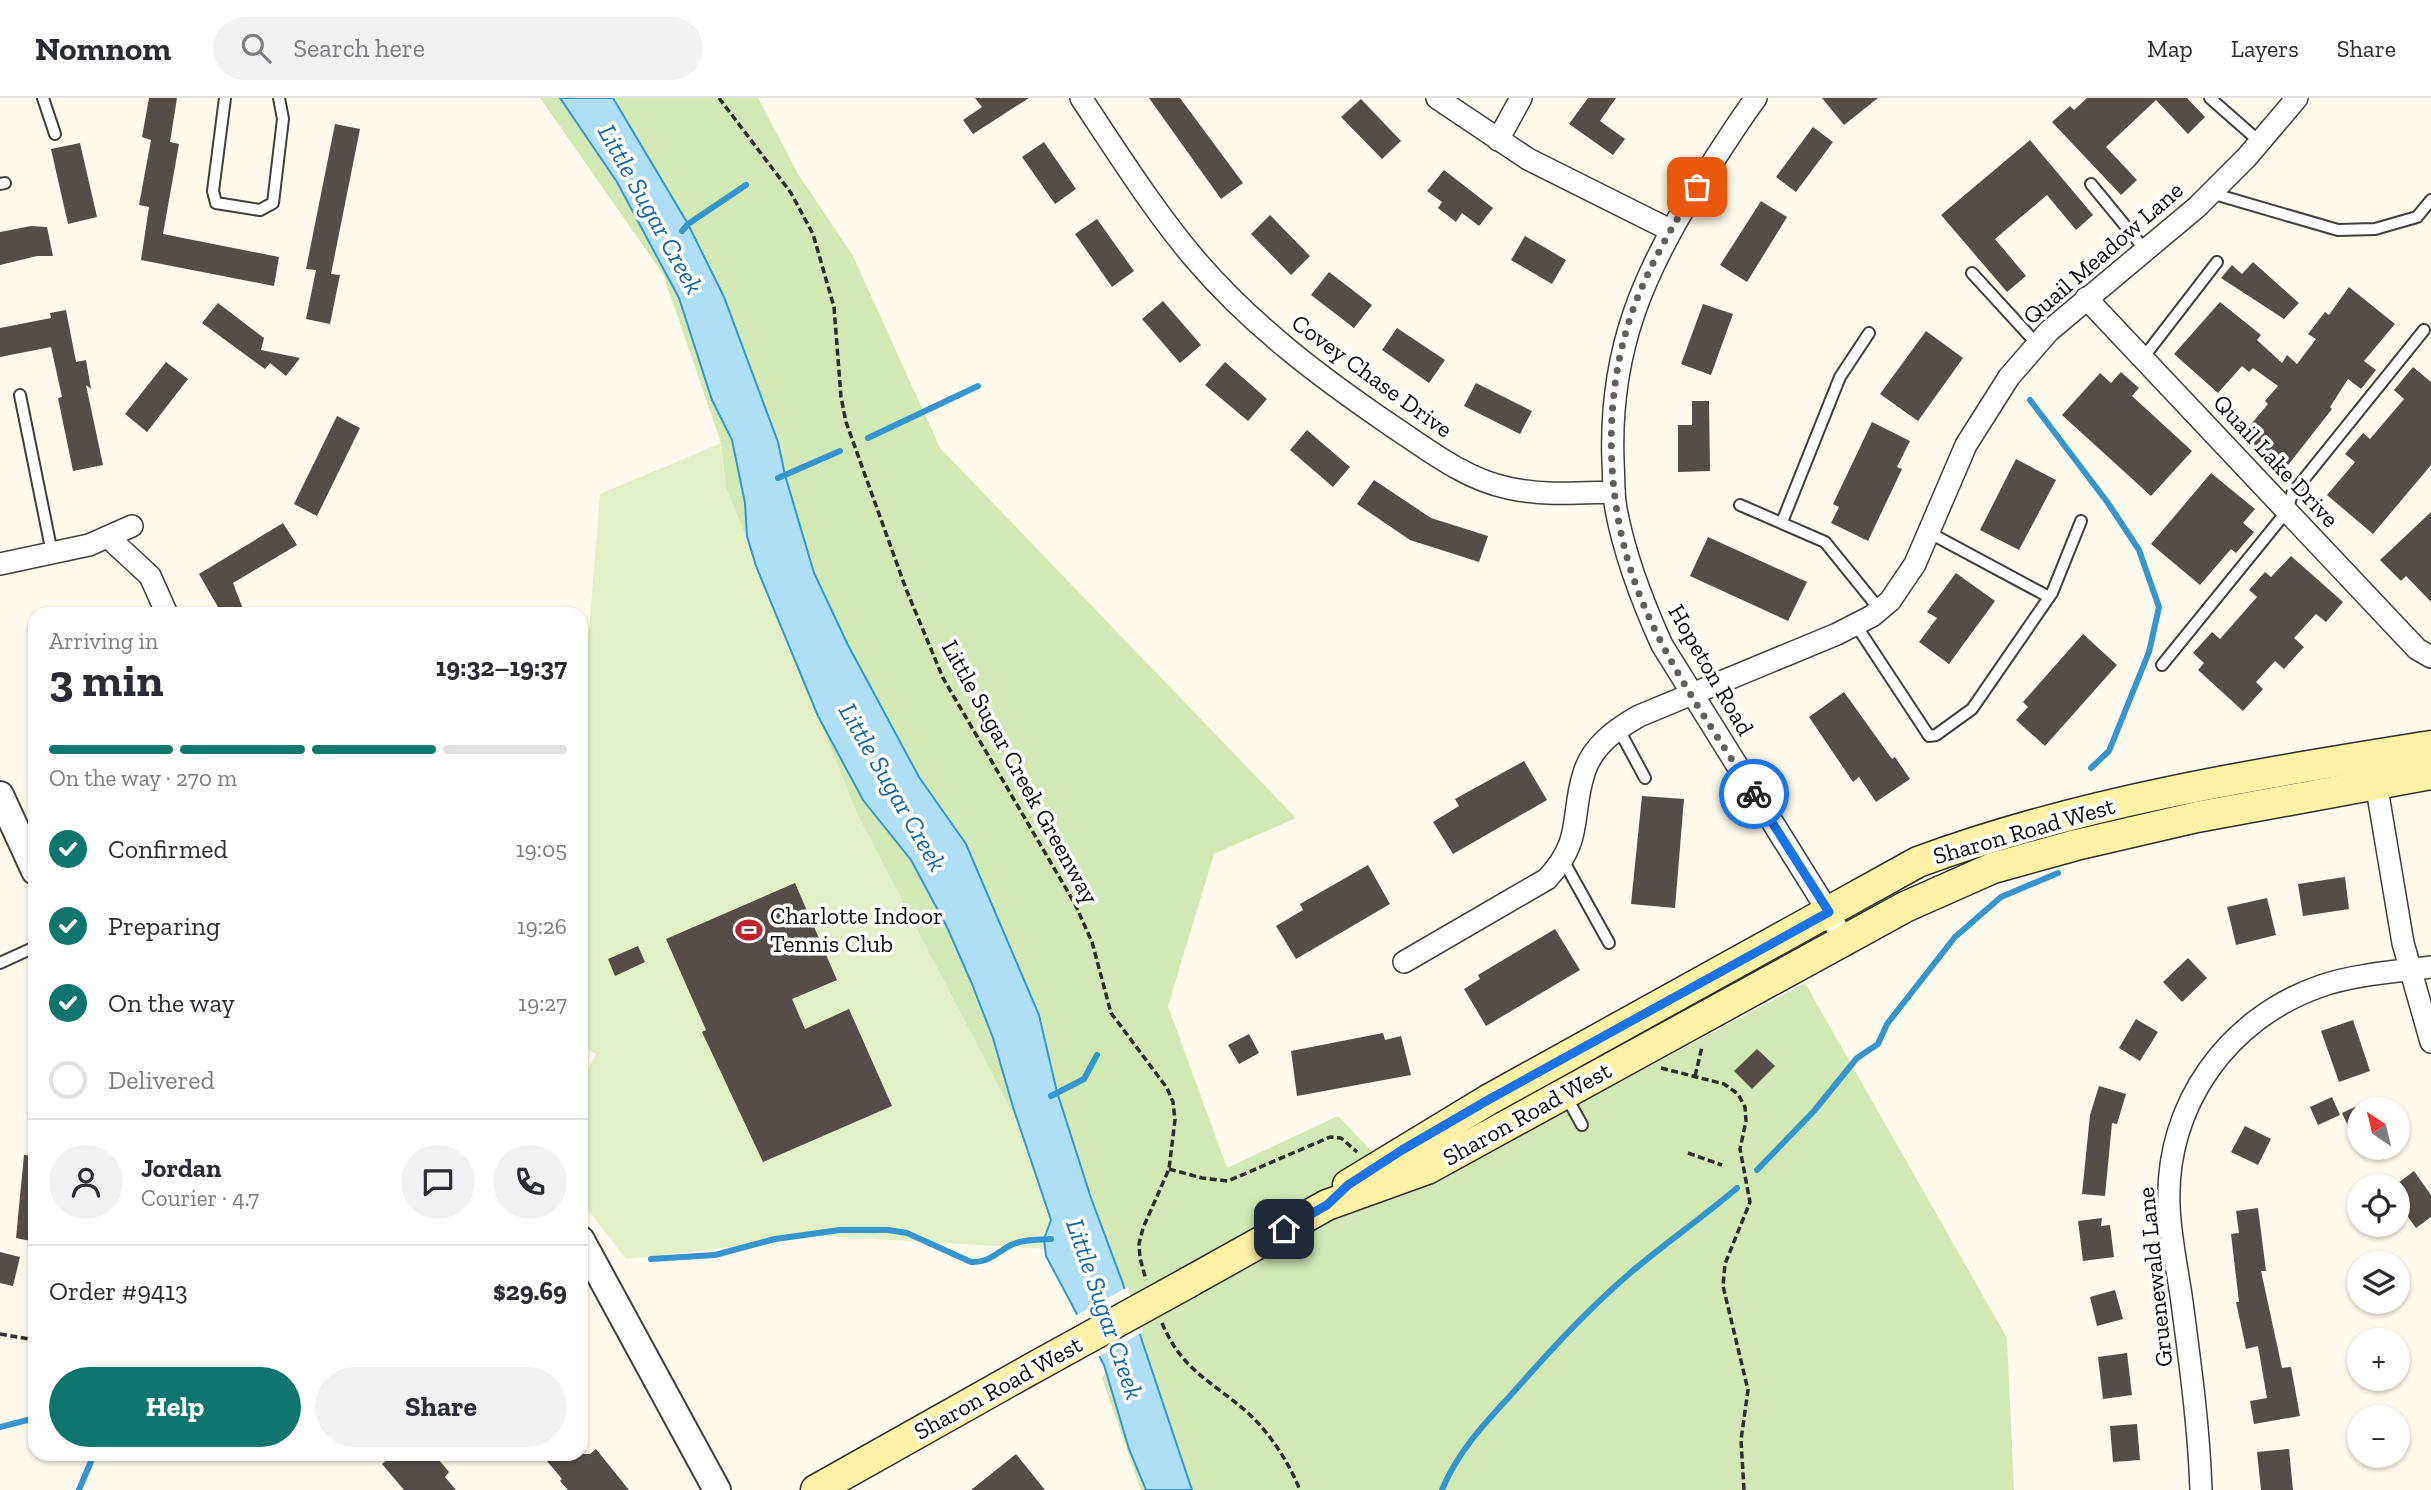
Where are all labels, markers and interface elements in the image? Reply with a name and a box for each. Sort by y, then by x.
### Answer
search box [213,17,703,80]
text: Nomnom [35,29,171,68]
icon: search [237,29,275,67]
text: Search here [293,32,425,64]
text: Map [2147,34,2193,63]
text: Layers [2231,34,2299,63]
text: Share [2337,34,2396,63]
water label: Little Sugar Creek [591,119,711,299]
pin [1667,157,1727,217]
icon: bag [1678,168,1716,206]
street label: Quail Meadow Lane [2017,175,2189,330]
street label: Covey Chase Drive [1286,308,1458,444]
street label: Quail Lake Drive [2207,388,2345,533]
street label: Hopeton Road [1662,599,1761,740]
text: Arriving in [49,627,158,655]
street label: Little Sugar Creek Greenway [936,635,1106,909]
text: 19:32–19:37 [436,651,567,683]
text: 3 min [49,653,163,708]
water label: Little Sugar Creek [832,697,954,877]
courier [1719,759,1789,829]
text: On the way · 270 m [49,764,237,792]
icon: bike [1735,775,1773,813]
street label: Sharon Road West [1930,791,2118,870]
icon: check [49,830,87,868]
text: Confirmed [108,833,228,865]
text: 19:05 [516,835,567,863]
place label: Charlotte Indoor Tennis Club [770,901,943,958]
icon: check [49,907,87,945]
text: Preparing [108,910,220,942]
text: 19:26 [517,912,567,940]
sports icon: Charlotte Indoor Tennis Club [734,915,764,945]
icon: check [49,984,87,1022]
text: On the way [108,987,235,1019]
text: 19:27 [518,989,567,1017]
street label: Sharon Road West [1438,1055,1616,1172]
text: Delivered [108,1064,215,1096]
north arrow [2347,1097,2410,1160]
map controls [2347,1097,2410,1468]
button: person [49,1145,123,1219]
button: chat [401,1145,475,1219]
button: phone [493,1145,567,1219]
text: Jordan [141,1152,221,1184]
button: locate [2347,1174,2410,1237]
text: Courier · 4.7 [141,1184,259,1212]
street label: Gruenewald Lane [2131,1186,2178,1369]
pin [1254,1199,1314,1259]
icon: home [1265,1210,1303,1248]
water label: Little Sugar Creek [1059,1214,1151,1404]
button: layers [2347,1251,2410,1314]
text: Order #9413 [49,1275,188,1307]
text: $29.69 [493,1275,567,1307]
button: + [2347,1328,2410,1391]
street label: Sharon Road West [909,1329,1087,1446]
button: Help [49,1367,301,1447]
button: Share [315,1367,567,1447]
button: − [2347,1405,2410,1468]

